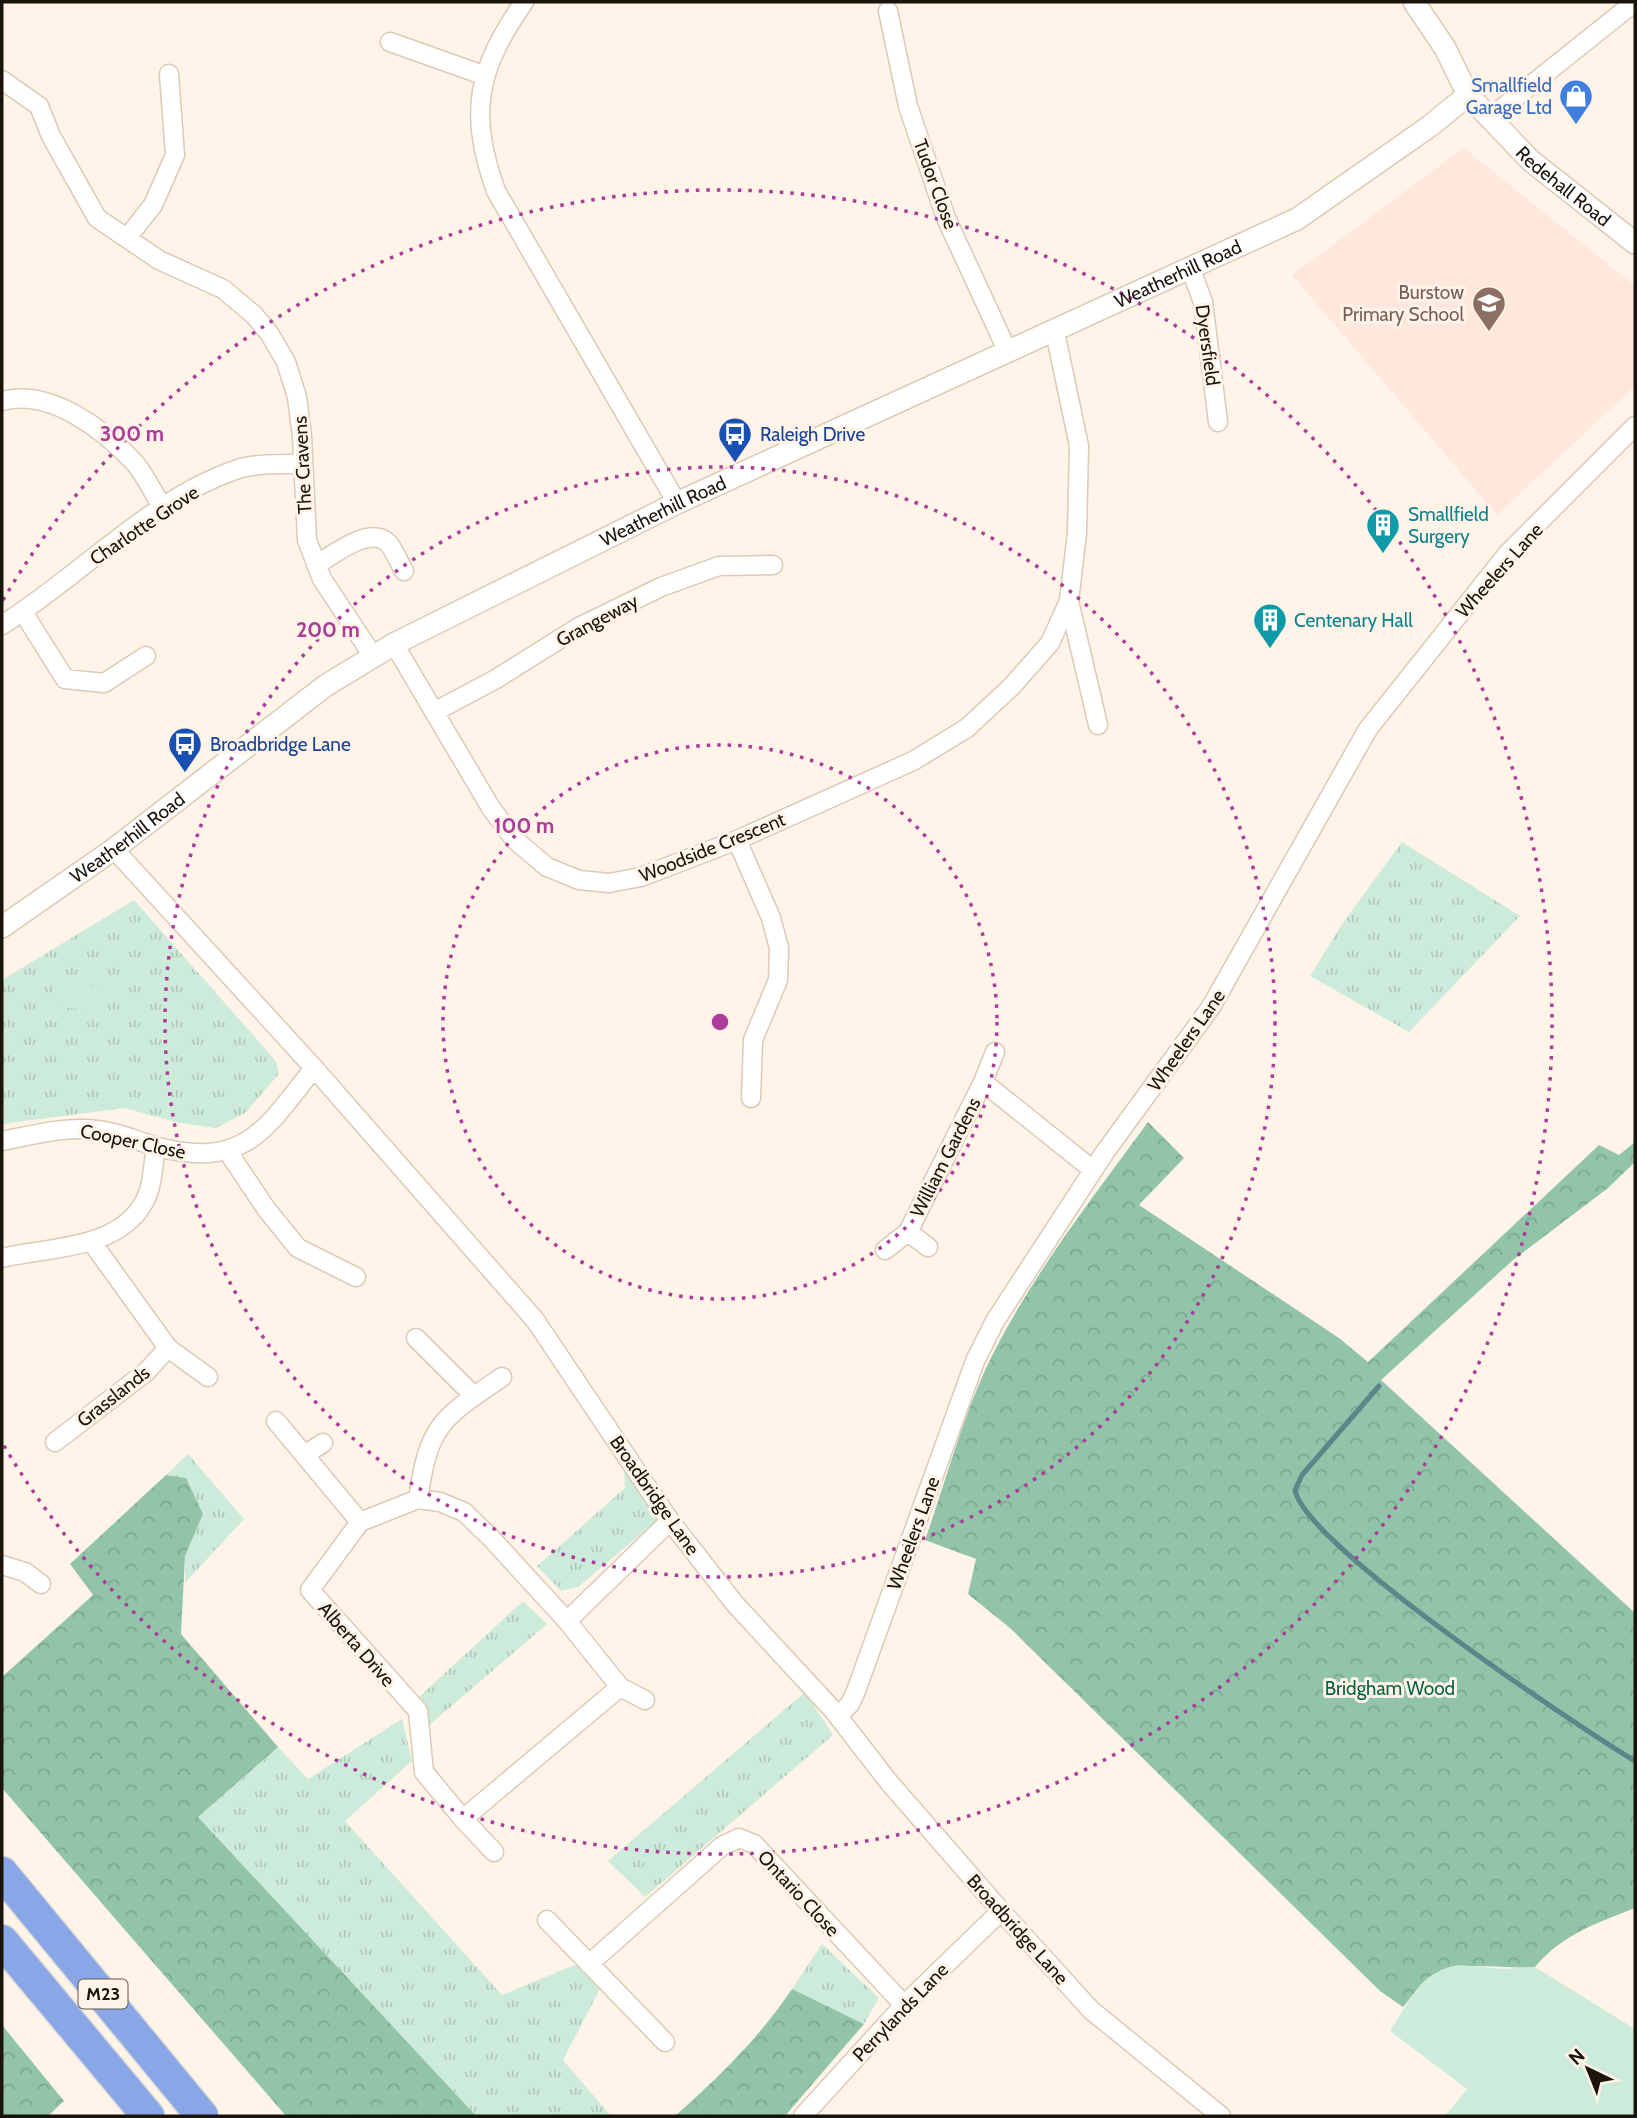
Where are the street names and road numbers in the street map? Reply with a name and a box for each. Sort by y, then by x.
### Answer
street label: Tudor Close [909,136,962,232]
street label: Redehall Road [1511,141,1615,231]
street label: Weatherhill Road [1111,235,1245,313]
street label: Dyersfield [1190,303,1225,387]
street label: The Cravens [288,415,317,514]
street label: Weatherhill Road [596,471,730,551]
street label: Charlotte Grove [86,480,203,570]
street label: Wheelers Lane [1451,518,1548,622]
street label: Grangeway [552,589,642,652]
street label: Weatherhill Road [66,788,189,888]
street label: Woodside Crescent [636,808,789,887]
street label: Wheelers Lane [1143,985,1230,1096]
street label: William Gardens [905,1093,986,1221]
street label: Cooper Close [78,1119,188,1164]
street label: Grasslands [72,1361,154,1432]
street label: Broadbridge Lane [605,1431,705,1560]
street label: Wheelers Lane [882,1473,945,1593]
street label: Alberta Drive [314,1597,400,1692]
street label: Ontario Close [753,1845,845,1941]
street label: Broadbridge Lane [962,1869,1073,1989]
street label: Perrylands Lane [848,1958,953,2066]
road number: M23 [78,1980,128,2008]

